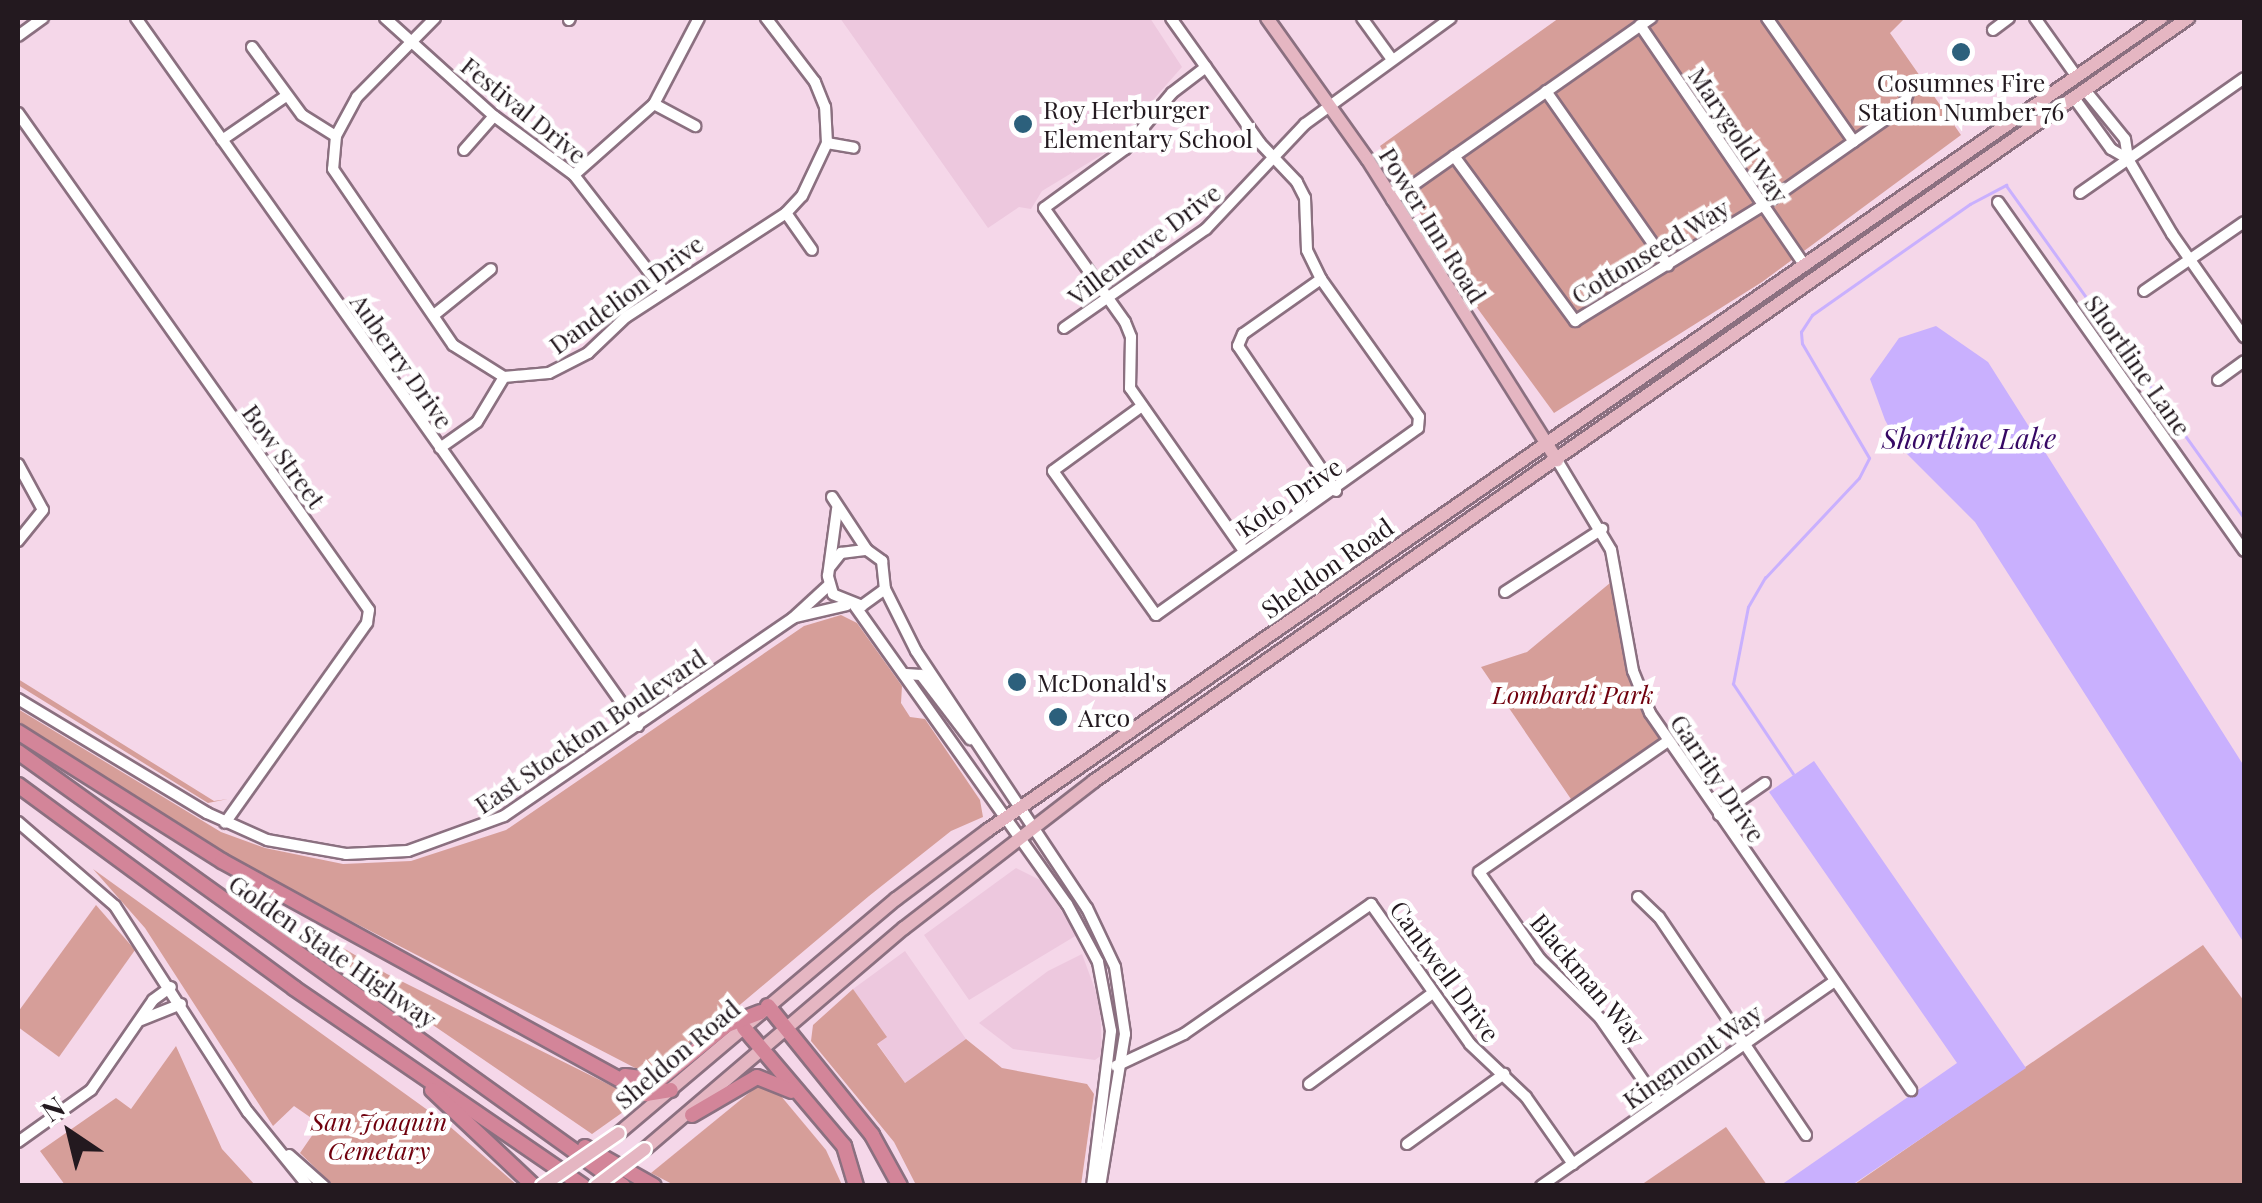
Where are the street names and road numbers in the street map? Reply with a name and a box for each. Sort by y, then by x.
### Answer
street label: Festival Drive [455,50,593,170]
street label: Marygold Way [1682,61,1796,209]
street label: Power Inn Road [1373,141,1493,309]
street label: Villeneuve Drive [1062,177,1226,311]
street label: Cottonseed Way [1565,192,1735,310]
street label: Dandelion Drive [543,228,709,360]
street label: Auberry Drive [344,287,460,435]
street label: Shortline Lane [2078,289,2198,441]
street label: Bow Street [236,398,332,514]
street label: Koto Drive [1231,451,1347,543]
street label: Sheldon Road [1255,512,1399,624]
street label: East Stockton Boulevard [469,642,711,820]
street label: Garrity Drive [1664,708,1772,848]
street label: Golden State Highway [223,868,443,1034]
street label: Cantwell Drive [1384,895,1506,1047]
street label: Blackman Way [1524,907,1652,1051]
street label: Sheldon Road [608,993,746,1115]
street label: Kingmont Way [1616,997,1768,1115]

